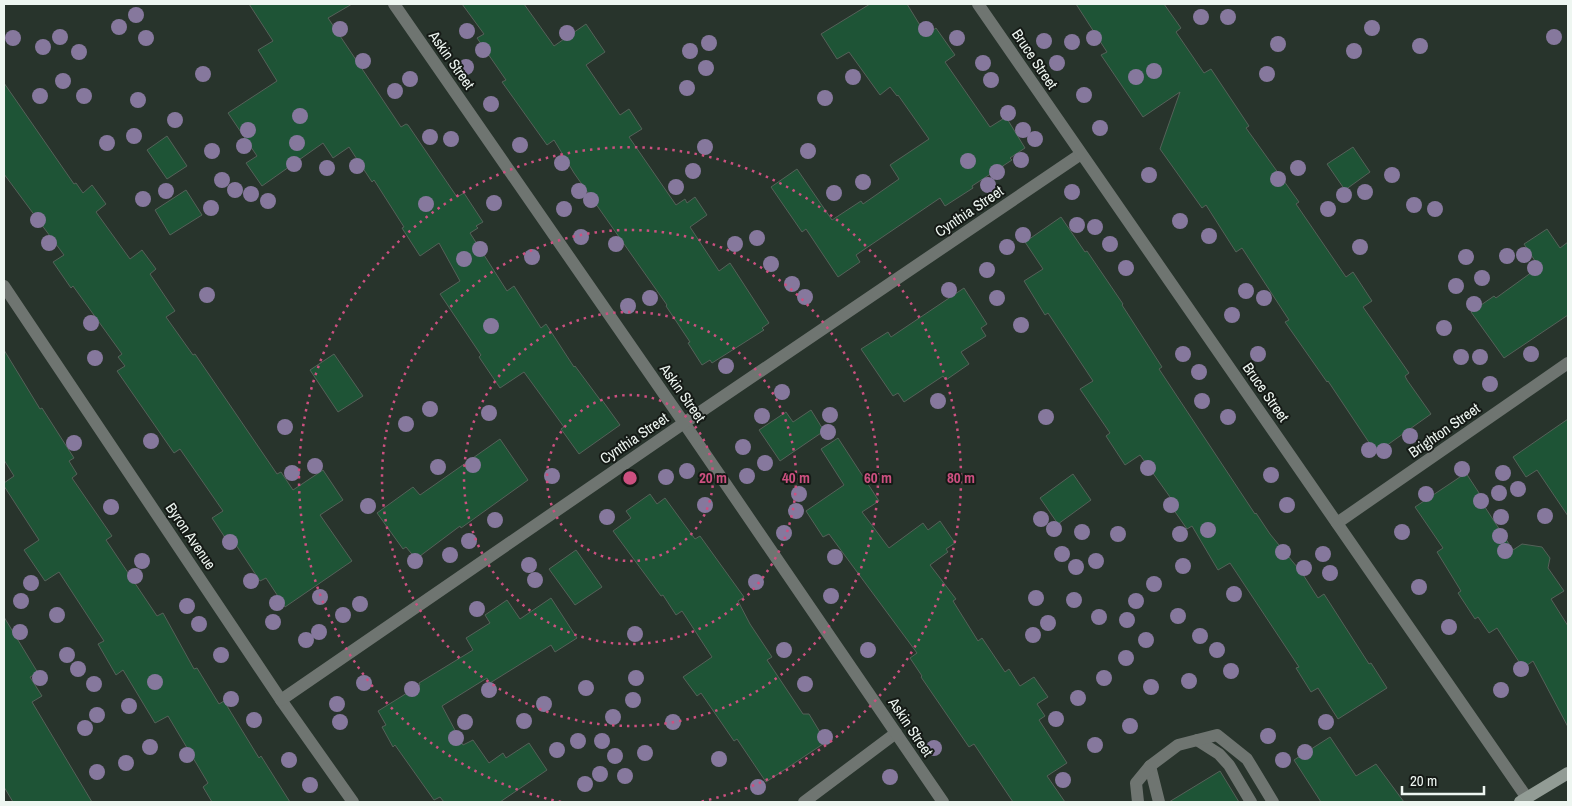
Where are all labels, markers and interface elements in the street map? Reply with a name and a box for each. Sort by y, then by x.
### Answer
street label: Bruce Street [1007,25,1063,94]
street label: Askin Street [424,26,480,94]
street label: Cynthia Street [931,180,1008,242]
street label: Bruce Street [1238,358,1295,426]
street label: Askin Street [655,359,711,427]
street label: Brighton Street [1404,397,1484,462]
street label: Cynthia Street [596,407,673,469]
text: 20 m [699,467,727,488]
text: 40 m [782,467,810,488]
text: 60 m [864,467,892,488]
text: 80 m [947,467,975,488]
centre of rings [621,469,639,487]
street label: Byron Avenue [161,498,221,574]
street label: Askin Street [883,693,939,761]
scale bar [1402,764,1484,796]
text: 20 m [1410,770,1437,791]

